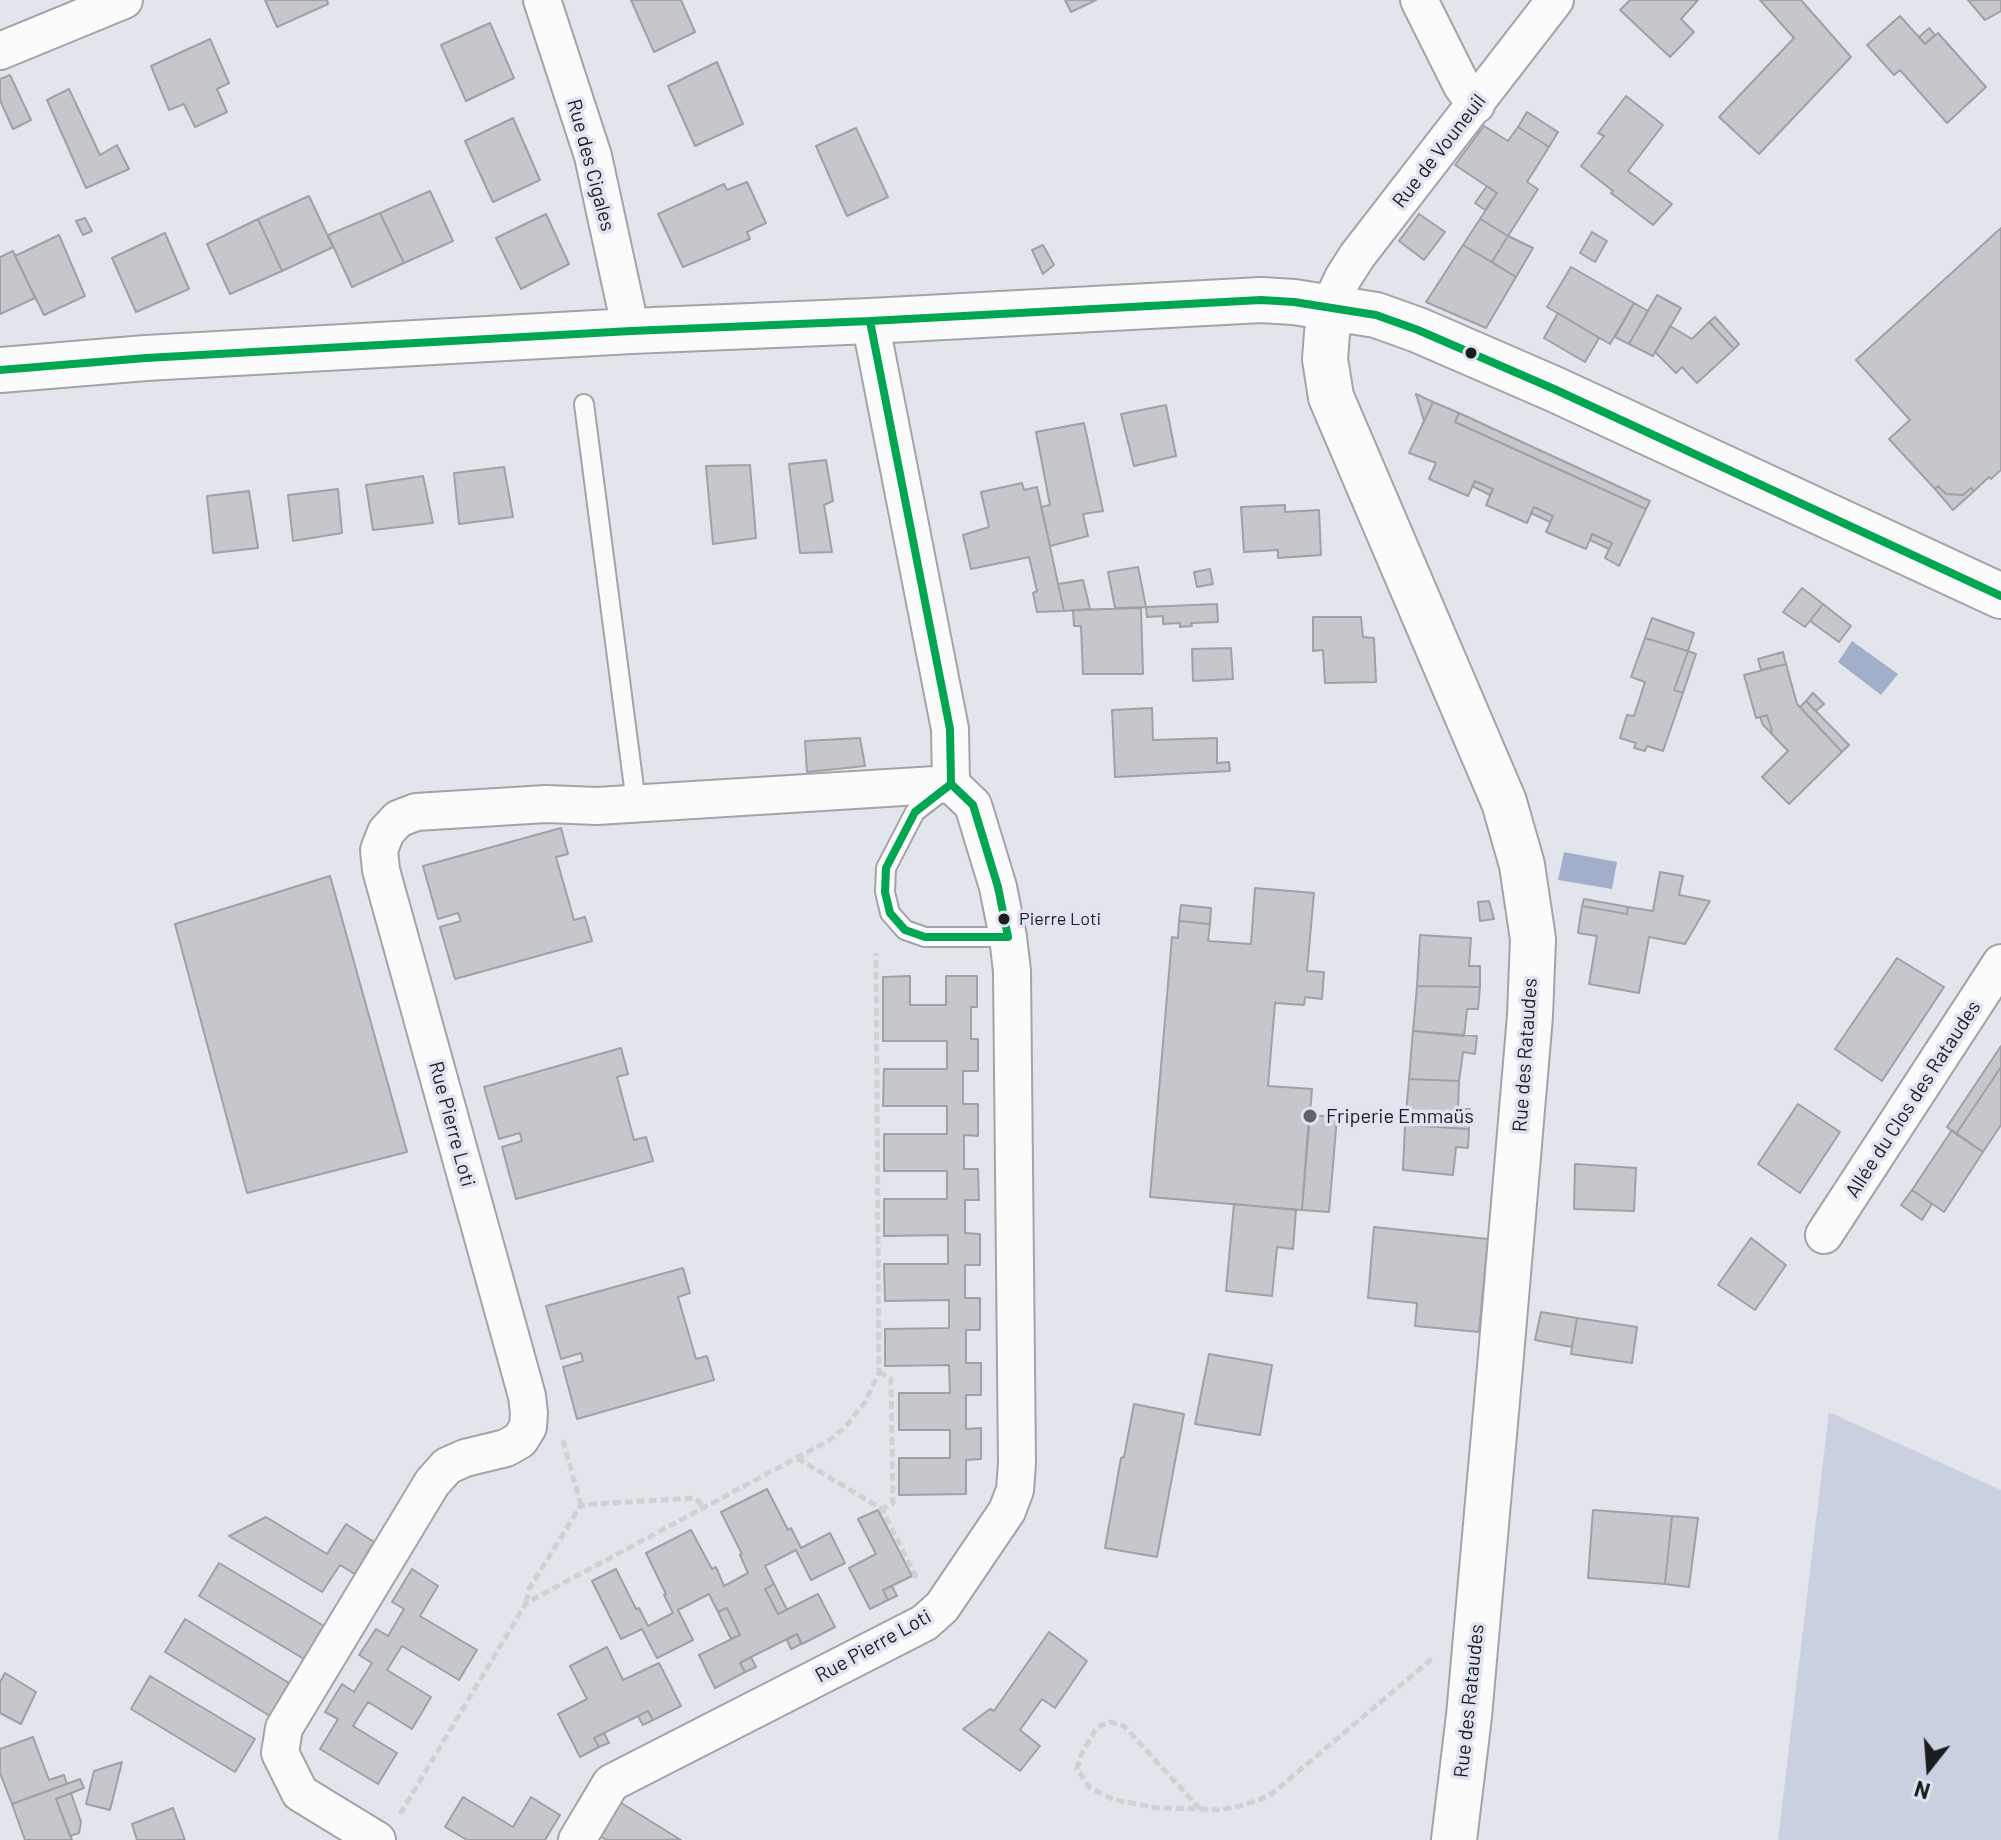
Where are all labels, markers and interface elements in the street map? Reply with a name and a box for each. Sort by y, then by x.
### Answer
street label: Rue de Vouneuil [1387,89,1491,213]
street label: Rue des Cigales [562,96,620,234]
unlabelled marker [1463,345,1479,361]
place label: Pierre Loti [1019,908,1101,930]
marker: Pierre Loti [996,911,1012,927]
street label: Rue des Rataudes [1508,977,1542,1133]
street label: Allée du Clos des Rataudes [1840,996,1986,1202]
street label: Rue Pierre Loti [424,1059,480,1189]
place label: Friperie Emmaüs [1326,1104,1474,1128]
marker: Friperie Emmaüs [1301,1107,1319,1125]
street label: Rue Pierre Loti [811,1604,935,1688]
street label: Rue des Rataudes [1449,1623,1489,1779]
north arrow [1889,1728,1969,1808]
text: N [1911,1776,1933,1806]

